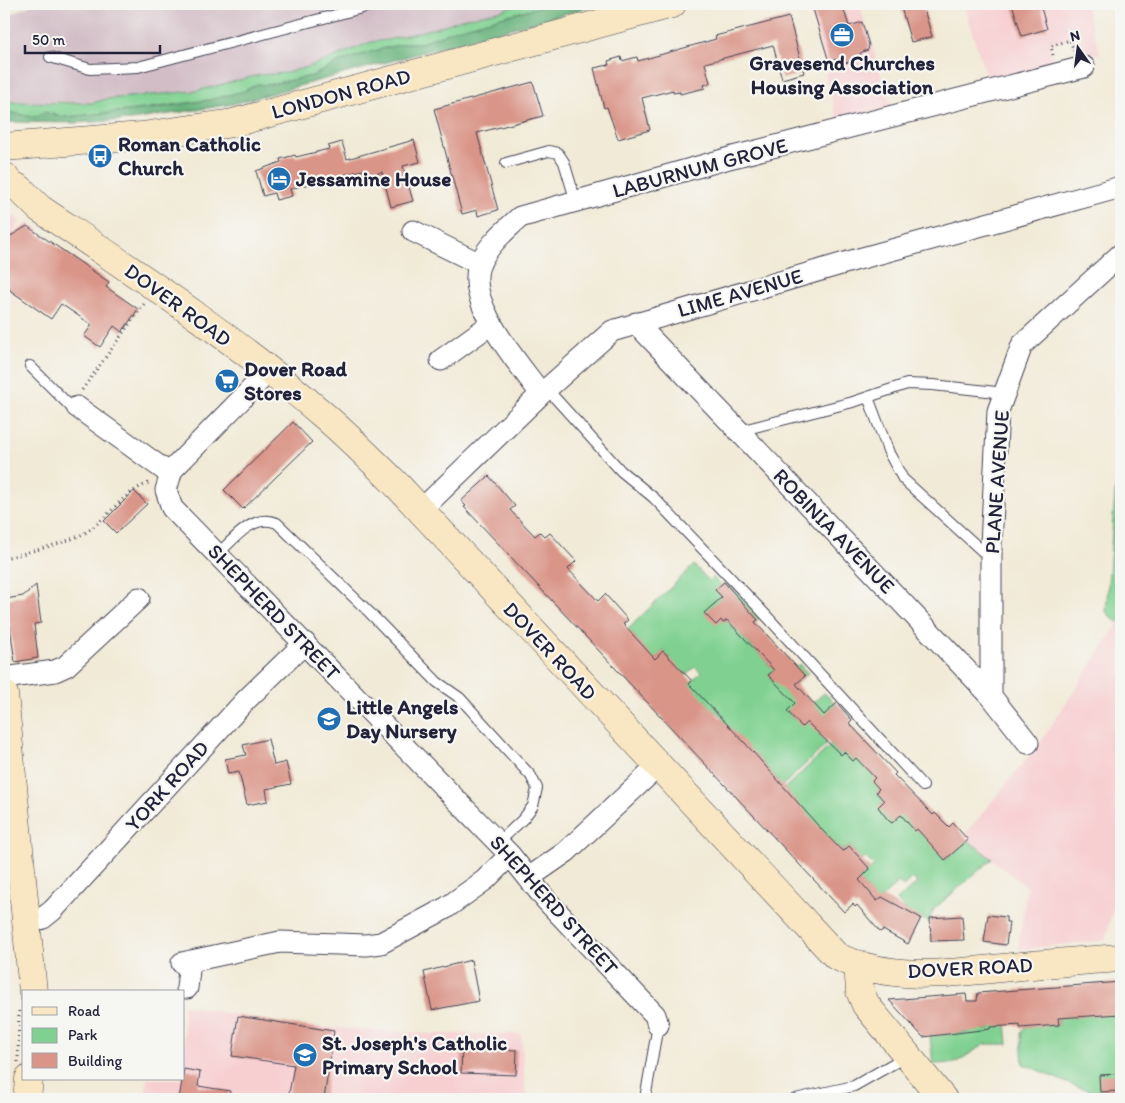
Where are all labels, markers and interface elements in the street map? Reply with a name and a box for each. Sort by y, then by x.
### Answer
scale bar [25,22,160,54]
office icon: Gravesend Churches Housing Association [829,22,855,48]
north arrow [1052,22,1102,72]
text: N [1068,26,1082,45]
text: 50 m [32,31,65,49]
place label: Gravesend Churches Housing Association [749,50,935,100]
street label: LONDON ROAD [268,63,413,124]
place label: Roman Catholic Church [118,131,261,180]
street label: LABURNUM GROVE [609,132,790,203]
bus stop icon: Roman Catholic Church [87,143,113,169]
hotel icon: Jessamine House [266,166,292,192]
place label: Jessamine House [295,166,451,191]
street label: DOVER ROAD [120,258,236,352]
street label: LIME AVENUE [674,263,805,322]
place label: Dover Road Stores [244,356,348,405]
supermarket icon: Dover Road Stores [214,368,240,394]
street label: PLANE AVENUE [979,409,1014,555]
street label: ROBINIA AVENUE [768,463,901,599]
street label: SHEPHERD STREET [203,538,346,685]
street label: DOVER ROAD [498,596,602,705]
place label: Little Angels Day Nursery [346,694,458,744]
school or university icon: Little Angels Day Nursery [316,706,342,732]
street label: YORK ROAD [120,735,214,836]
street label: SHEPHERD STREET [485,829,624,980]
street label: DOVER ROAD [907,952,1033,983]
legend [22,990,185,1080]
text: Road [68,1002,101,1020]
text: Park [68,1026,98,1044]
place label: St. Joseph's Catholic Primary School [322,1030,507,1080]
school or university icon: St. Joseph's Catholic Primary School [292,1042,318,1068]
text: Building [68,1052,122,1070]

